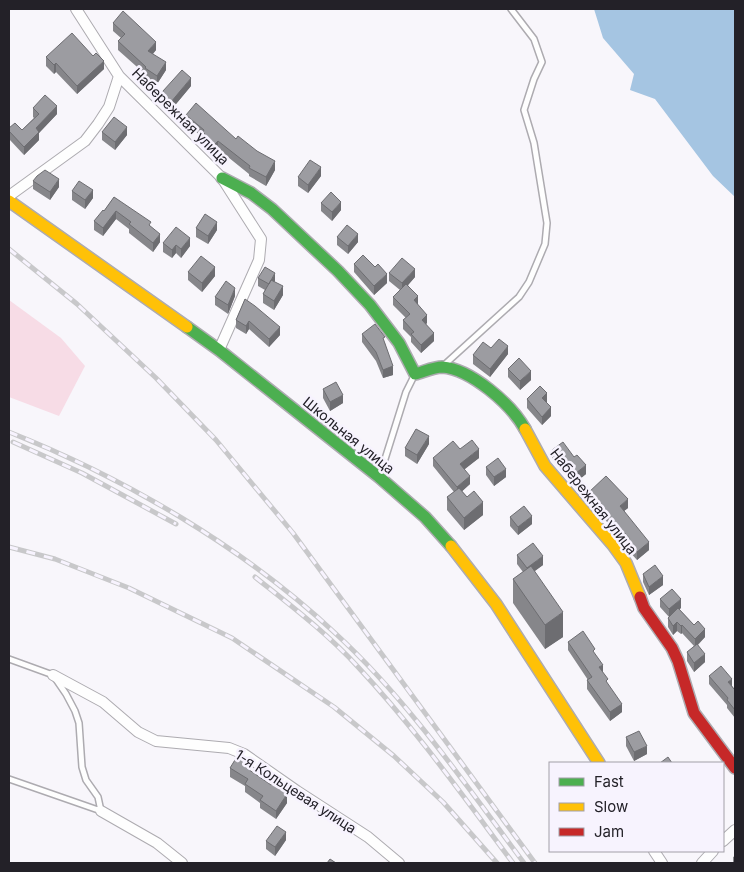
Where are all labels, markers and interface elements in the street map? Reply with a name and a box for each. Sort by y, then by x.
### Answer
street label: Набережная улица [129,64,233,168]
street label: Школьная улица [300,393,398,477]
street label: Набережная улица [547,445,641,557]
street label: 1-я Кольцевая улица [232,746,360,836]
legend [549,762,724,852]
text: Fast [594,772,624,791]
text: Slow [594,797,628,816]
text: Jam [594,822,624,841]

